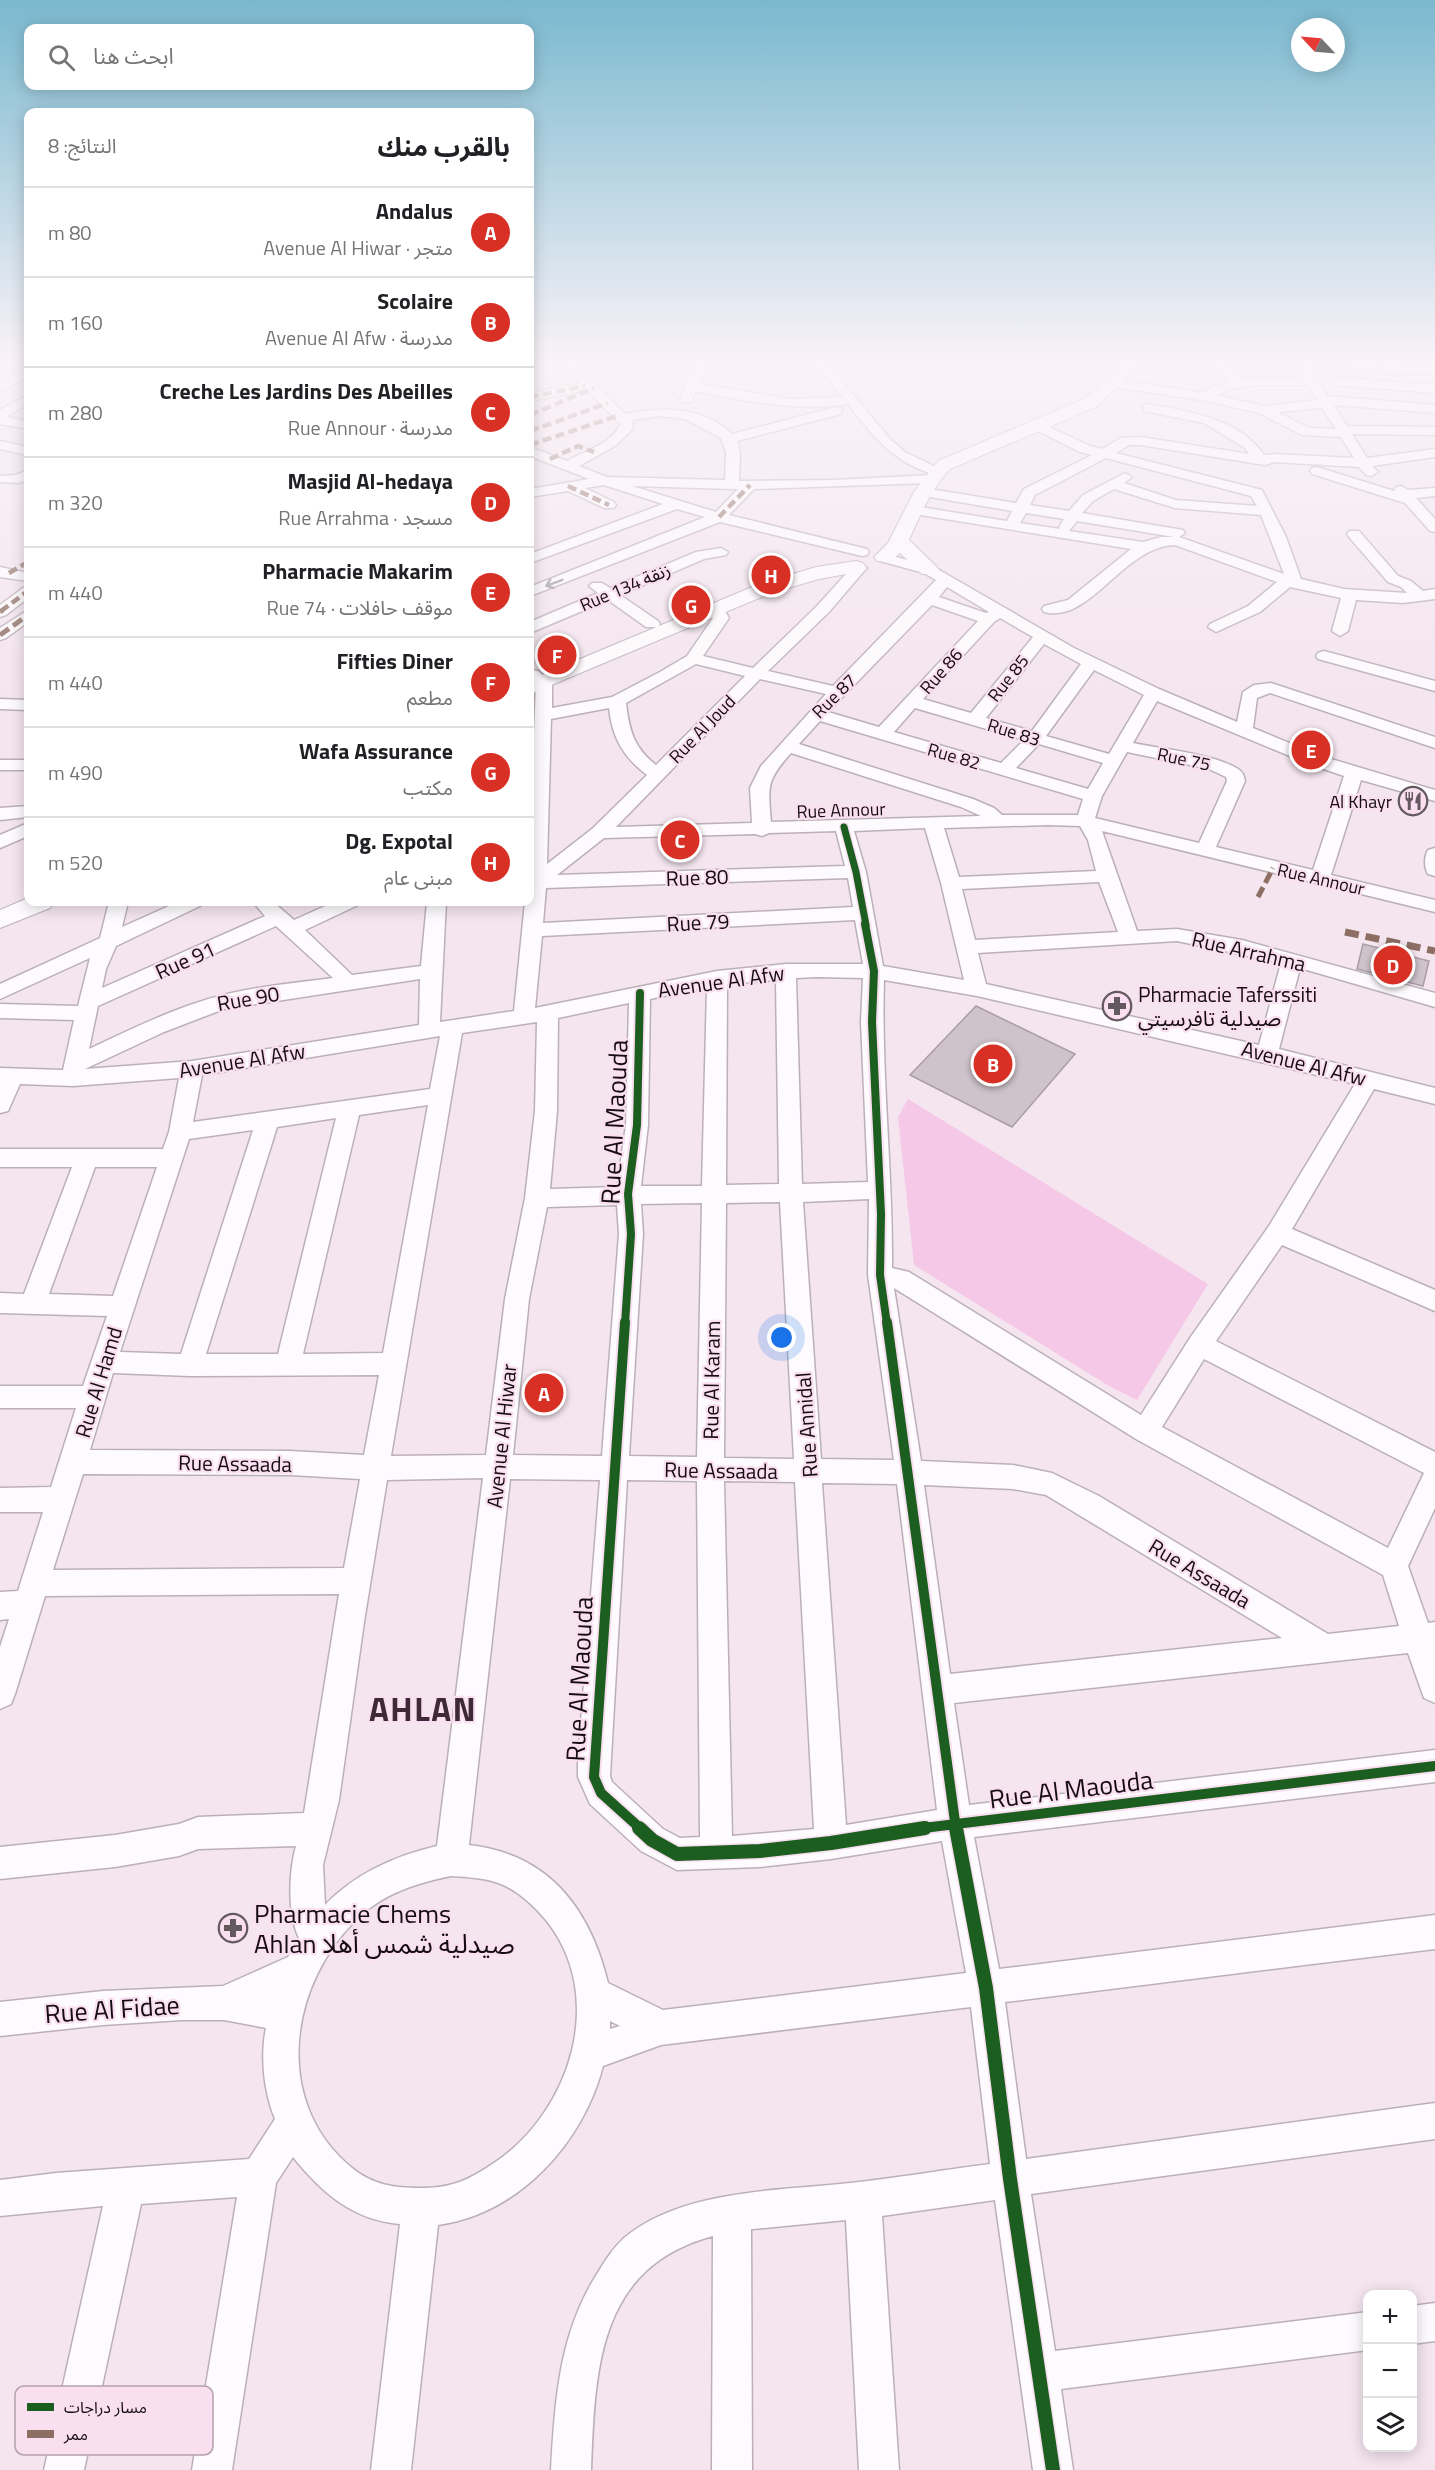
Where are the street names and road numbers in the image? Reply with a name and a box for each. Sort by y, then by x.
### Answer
street label: Rue 134 زنقة [575,556,675,618]
street label: Rue 86 [913,642,969,700]
street label: Rue 85 [981,648,1035,708]
street label: Rue 87 [805,667,863,725]
street label: Rue Al Joud [662,689,742,769]
street label: Rue 83 [984,711,1044,753]
street label: Rue 82 [924,736,984,776]
street label: Rue 75 [1155,740,1213,778]
street label: Rue Annour [796,795,886,825]
street label: Rue Annour [1275,856,1367,902]
street label: Rue 80 [665,860,729,894]
street label: Rue 79 [666,904,730,940]
street label: Rue Arrahma [1189,922,1310,980]
street label: Rue 91 [150,933,220,987]
street label: Avenue Al Afw [656,956,786,1006]
street label: Rue 90 [214,977,282,1019]
street label: Avenue Al Afw [1238,1032,1370,1094]
street label: Avenue Al Afw [176,1034,308,1086]
street label: Rue Al Maouda [590,1039,638,1205]
street label: Rue Al Karam [694,1320,728,1440]
street label: Rue Al Hamd [66,1323,130,1441]
street label: Avenue Al Hiwar [478,1362,524,1510]
street label: Rue Annidal [786,1371,826,1479]
street label: Rue Assaada [178,1446,293,1480]
street label: Rue Assaada [664,1453,779,1487]
street label: Rue Assaada [1143,1530,1257,1616]
street label: Rue Al Maouda [555,1596,603,1762]
street label: Rue Al Maouda [987,1760,1155,1818]
street label: Rue Al Fidae [43,1985,181,2033]

